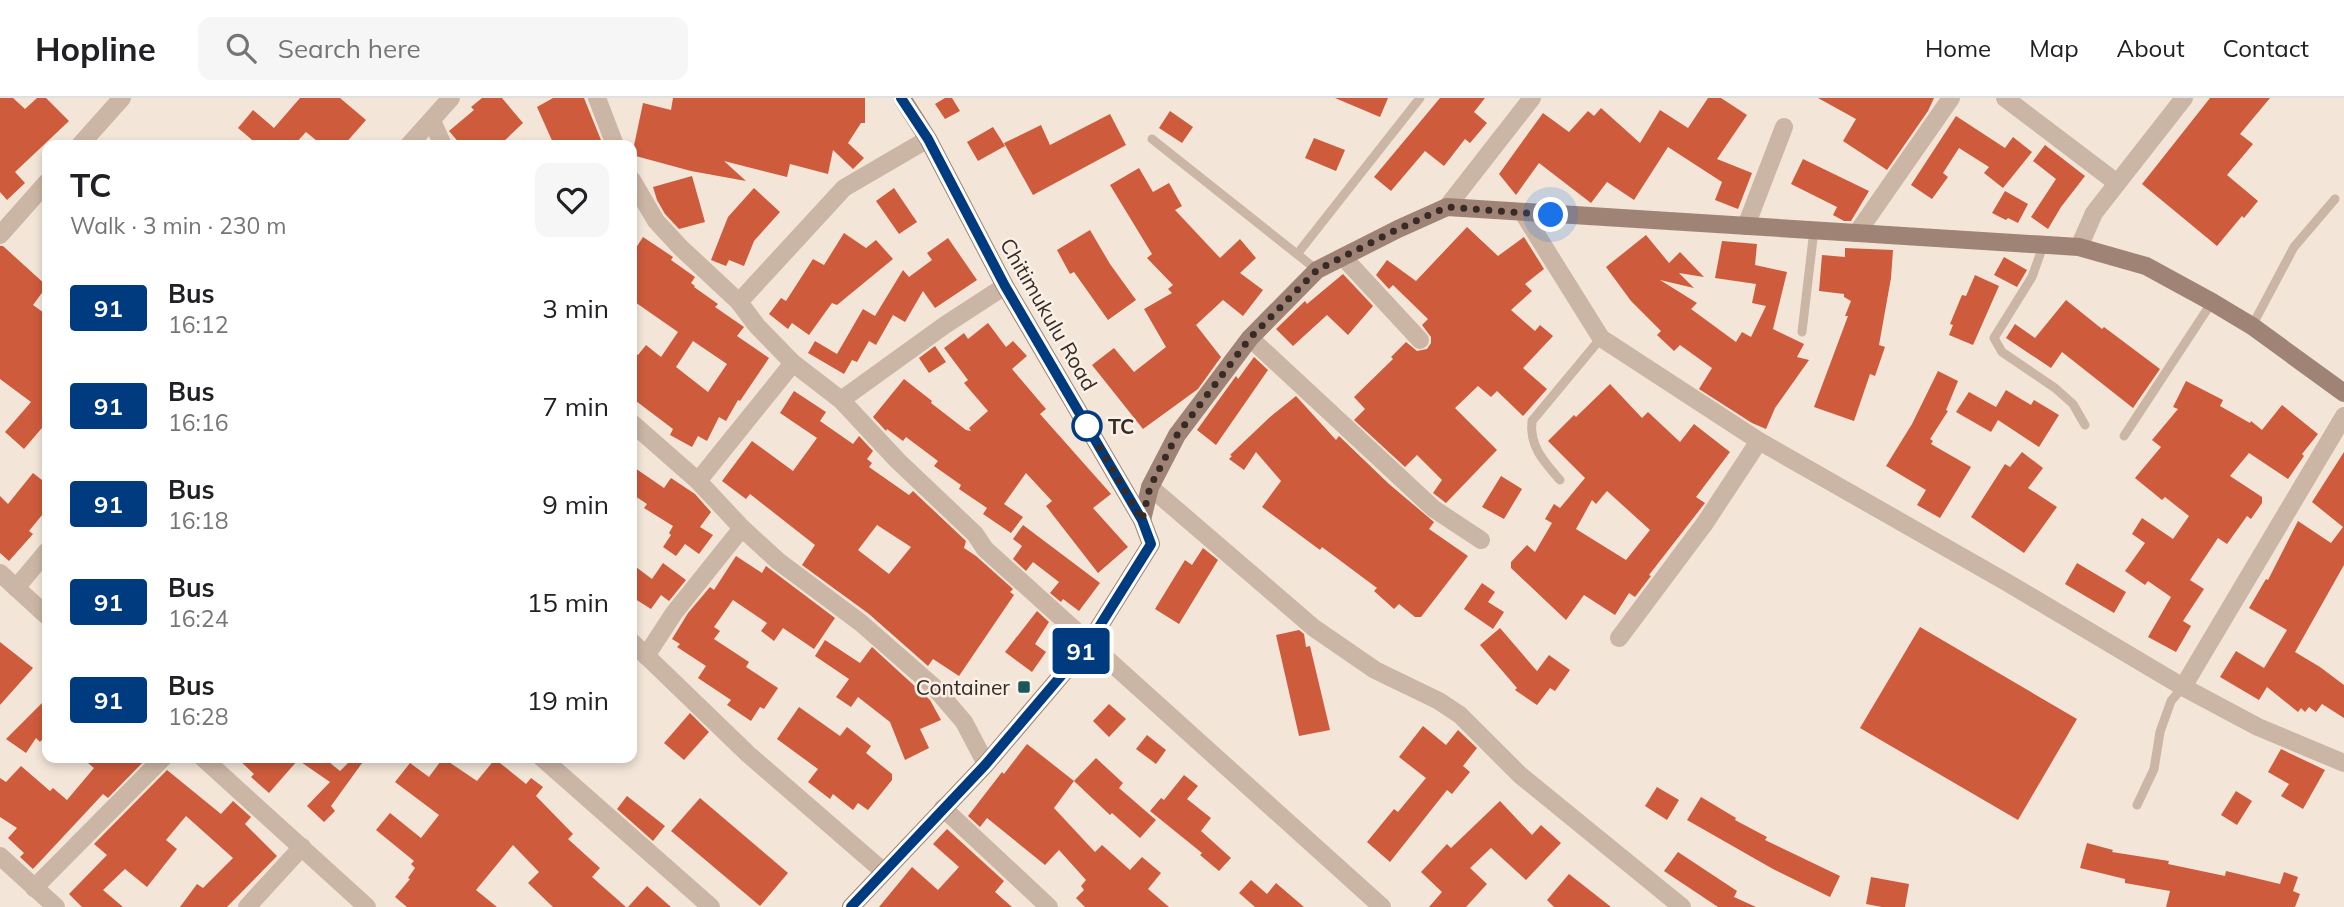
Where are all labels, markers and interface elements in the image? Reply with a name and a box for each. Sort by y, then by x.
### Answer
search box [198,17,688,80]
text: Hopline [35,28,156,69]
icon: search [222,29,260,67]
text: Search here [278,32,421,65]
text: Home [1925,33,1991,63]
text: Map [2029,33,2079,63]
text: About [2117,33,2185,63]
text: Contact [2223,33,2309,63]
button: heart [535,163,609,237]
text: TC [70,164,112,205]
your location [1533,197,1568,232]
text: Walk · 3 min · 230 m [70,211,287,240]
street label: Chitimukulu Road [995,233,1103,395]
text: Bus [168,277,214,310]
text: 3 min [542,292,609,325]
text: 91 [94,293,123,323]
text: 16:12 [168,310,228,339]
text: Bus [168,375,214,408]
text: 7 min [542,390,609,423]
text: 91 [94,391,123,421]
text: 16:16 [168,408,228,437]
marker: TC [1072,411,1102,441]
place label: TC [1108,413,1134,439]
text: Bus [168,473,214,506]
text: 9 min [542,488,609,521]
text: 91 [94,489,123,519]
text: 16:18 [168,506,228,535]
text: Bus [168,571,214,604]
text: 15 min [527,586,609,619]
text: 91 [94,587,123,617]
text: 16:24 [168,604,228,633]
line badge: 91 [1050,628,1112,674]
text: 91 [1067,636,1095,666]
text: Bus [168,669,214,702]
place label: Container [916,674,1010,700]
marker: Container [1016,679,1032,695]
text: 19 min [527,684,609,717]
text: 91 [94,685,123,715]
text: 16:28 [168,702,228,731]

